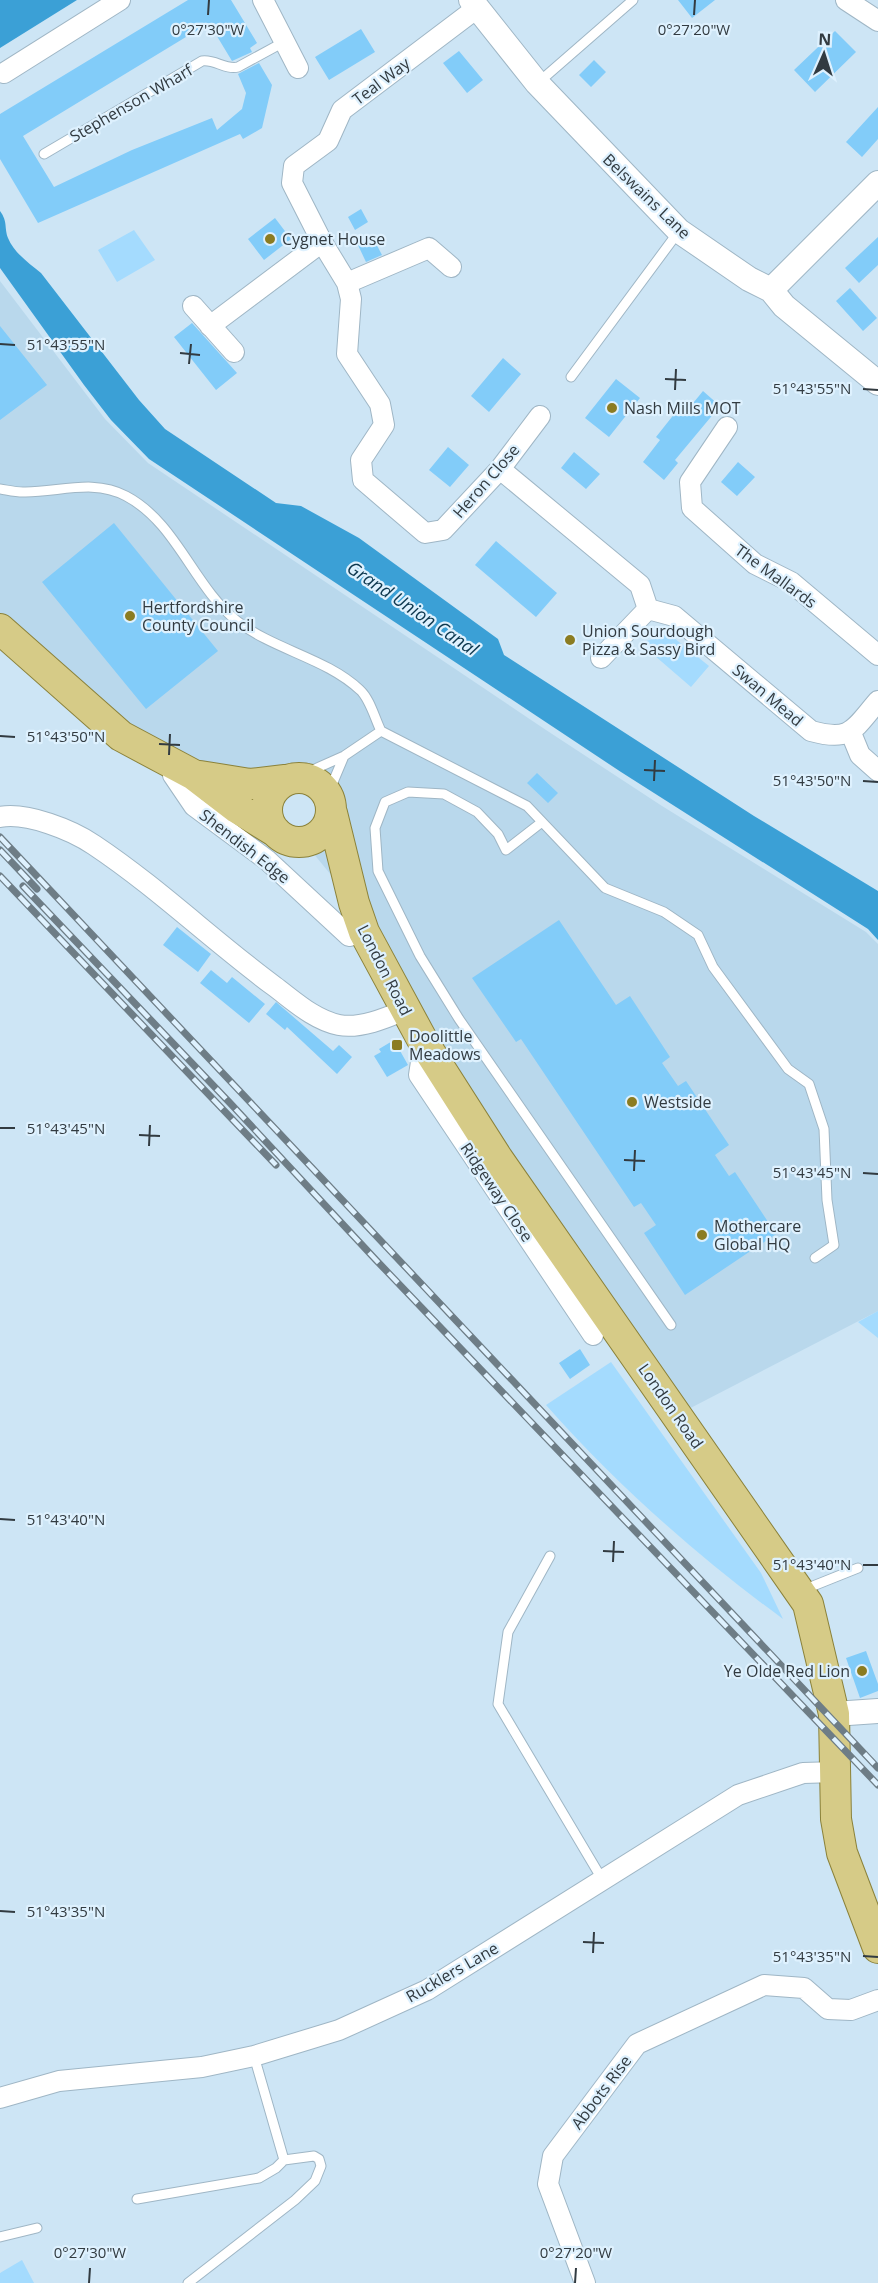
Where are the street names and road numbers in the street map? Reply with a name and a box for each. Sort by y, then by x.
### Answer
street label: Teal Way [348,52,415,110]
street label: Stephenson Wharf [66,58,198,147]
street label: Belswains Lane [598,149,696,243]
street label: Heron Close [448,439,524,523]
street label: The Mallards [731,539,821,613]
street label: Swan Mead [728,659,808,731]
street label: Shendish Edge [195,804,295,888]
street label: London Road [353,921,417,1019]
street label: Ridgeway Close [456,1138,538,1246]
street label: London Road [633,1359,709,1453]
street label: Rucklers Lane [402,1937,502,2007]
street label: Abbots Rise [566,2050,636,2133]

